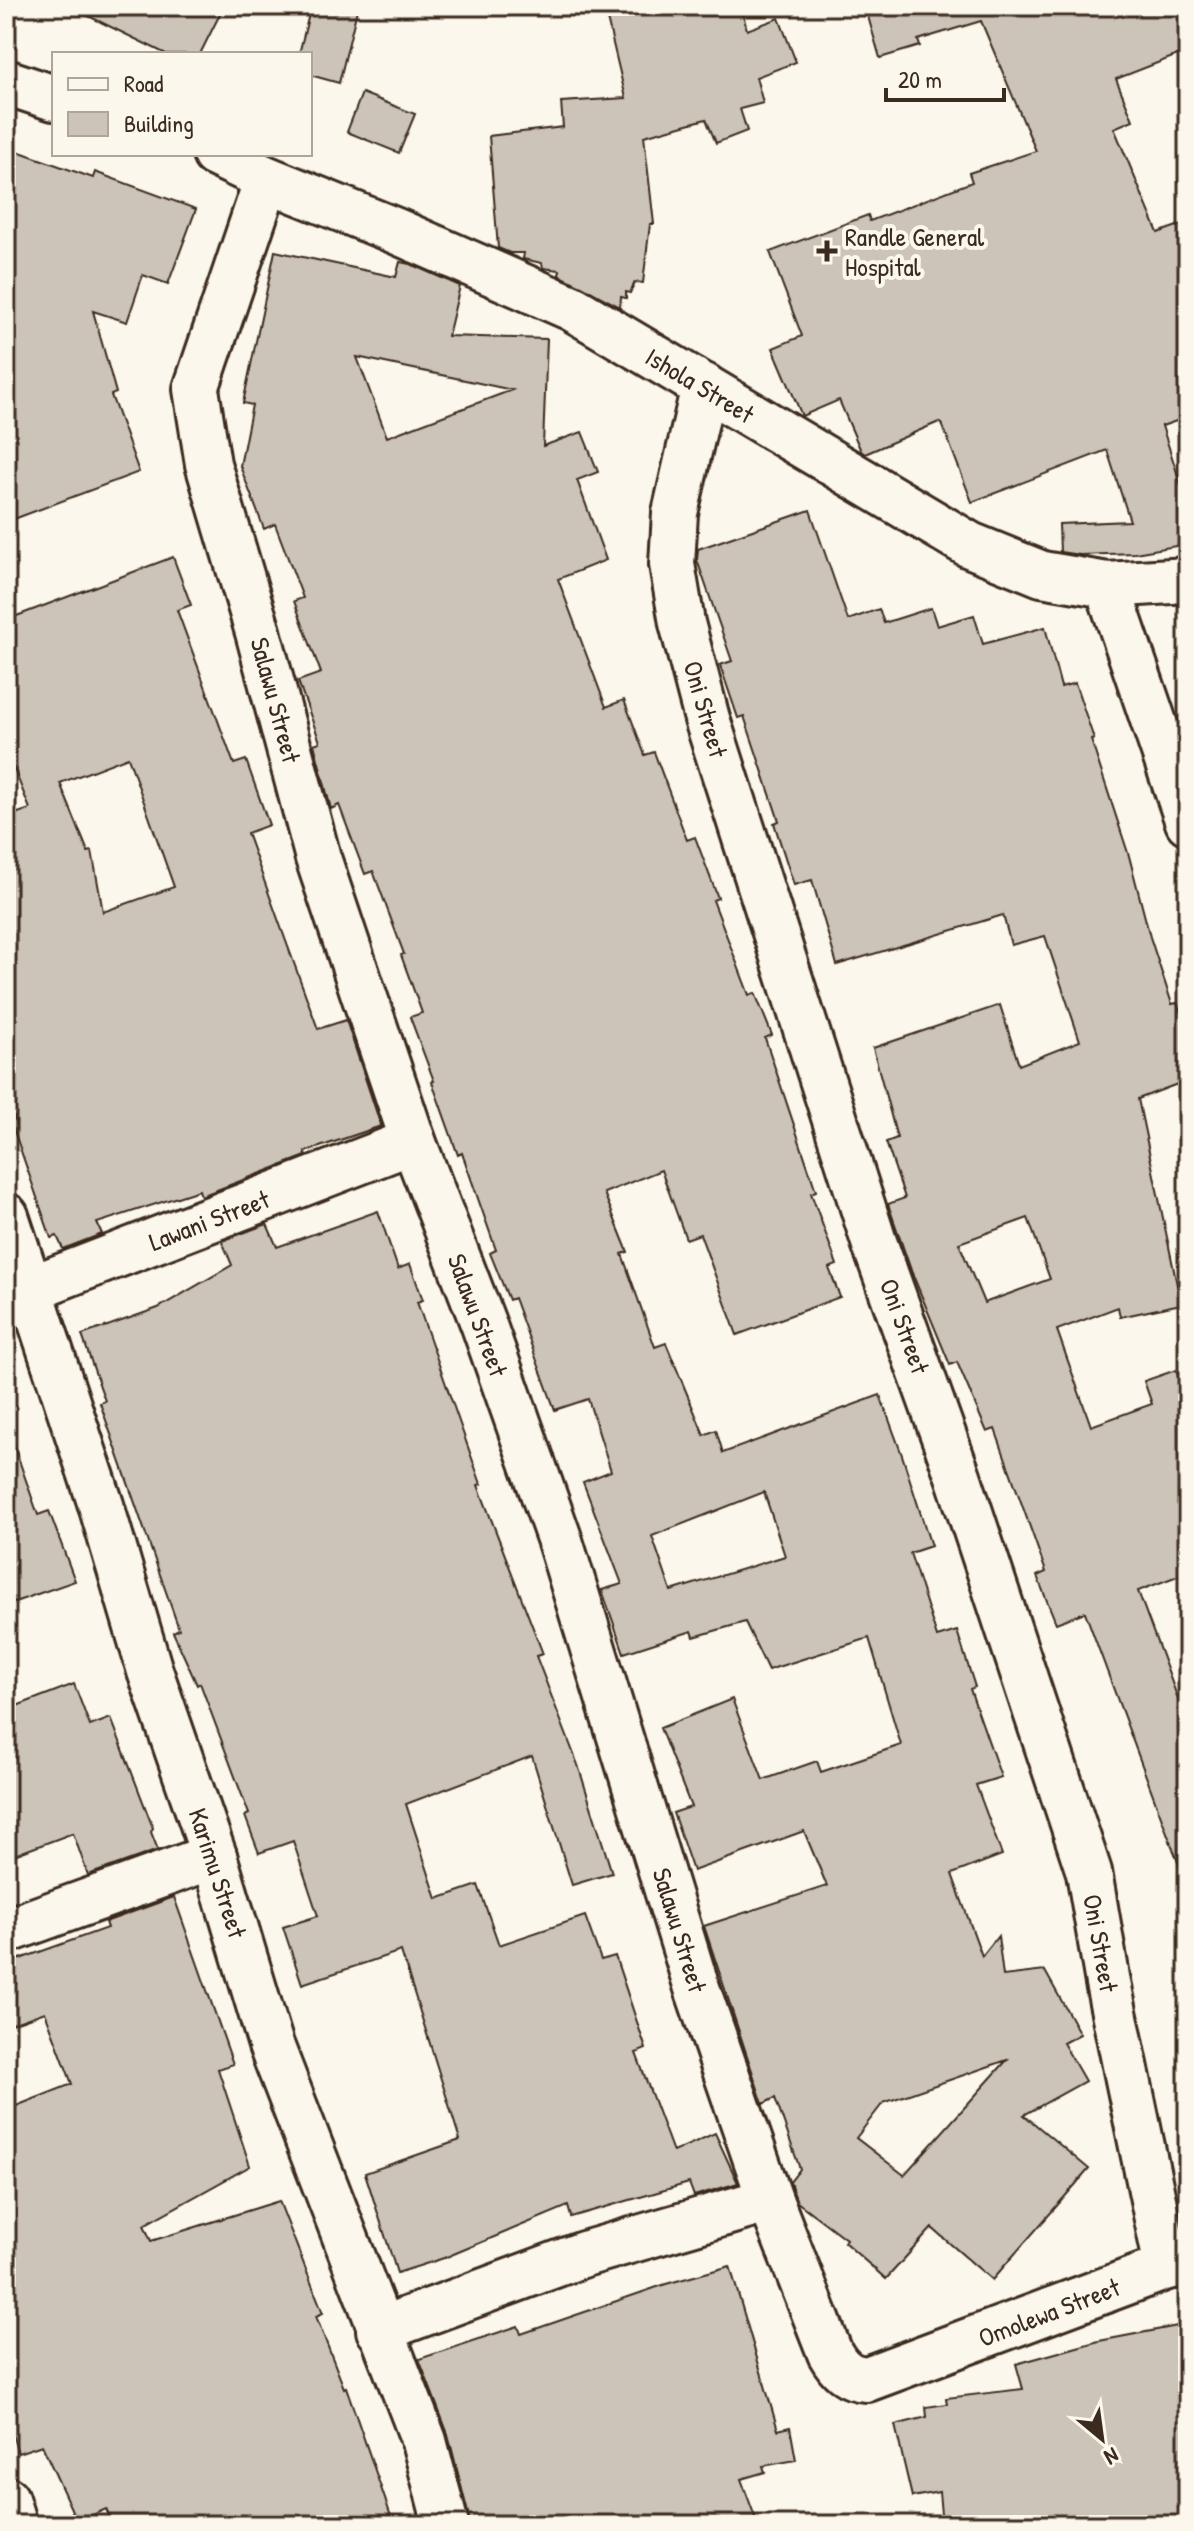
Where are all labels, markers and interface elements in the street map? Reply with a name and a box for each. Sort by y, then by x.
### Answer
legend [52,52,312,156]
scale bar [886,52,1004,102]
text: 20 m [898,63,942,95]
text: Road [124,67,163,99]
text: Building [124,107,194,139]
place label: Randle General Hospital [845,219,984,284]
marker: Randle General Hospital [816,240,838,262]
street label: Ishola Street [639,339,762,432]
street label: Salawu Street [243,634,310,767]
street label: Oni Street [676,657,737,762]
street label: Lawani Street [144,1181,275,1259]
street label: Salawu Street [440,1249,517,1382]
street label: Oni Street [872,1274,939,1379]
street label: Karimu Street [181,1804,256,1943]
street label: Salawu Street [645,1864,716,1997]
street label: Oni Street [1075,1891,1127,1996]
street label: Omolewa Street [973,2269,1126,2355]
north arrow [1062,2399,1142,2479]
text: N [1099,2441,1124,2473]

